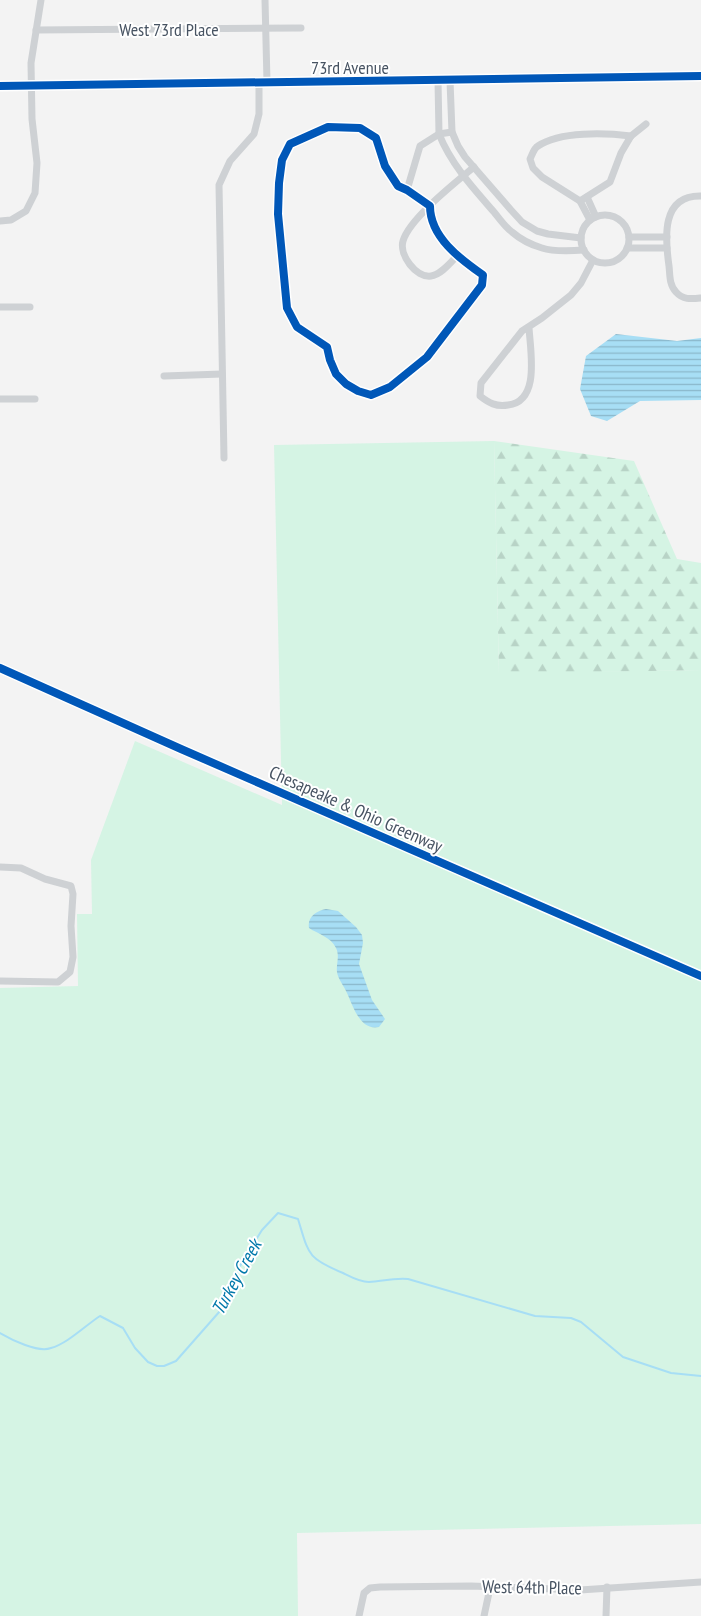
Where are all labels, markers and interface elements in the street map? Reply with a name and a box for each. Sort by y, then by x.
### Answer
street label: West 73rd Place [119,18,219,41]
street label: 73rd Avenue [311,56,389,79]
street label: Chesapeake & Ohio Greenway [266,760,446,858]
water label: Turkey Creek [206,1233,268,1319]
street label: West 64th Place [482,1575,582,1599]

